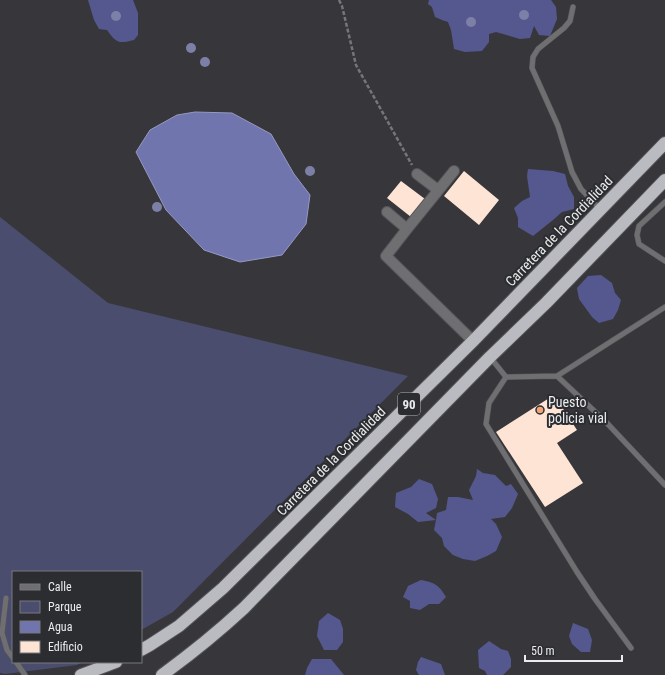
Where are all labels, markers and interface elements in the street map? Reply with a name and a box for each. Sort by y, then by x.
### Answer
street label: Carretera de la Cordialidad [502,173,616,289]
road number: 90 [398,393,420,415]
place label: Puesto policia vial [548,394,607,426]
street label: Carretera de la Cordialidad [273,403,389,519]
marker: Puesto policia vial [535,405,545,415]
legend [12,571,142,663]
text: Calle [48,580,72,594]
text: Parque [48,600,82,614]
text: Agua [48,620,73,634]
scale bar [525,637,622,663]
text: Edificio [48,640,83,654]
text: 50 m [531,644,555,658]

